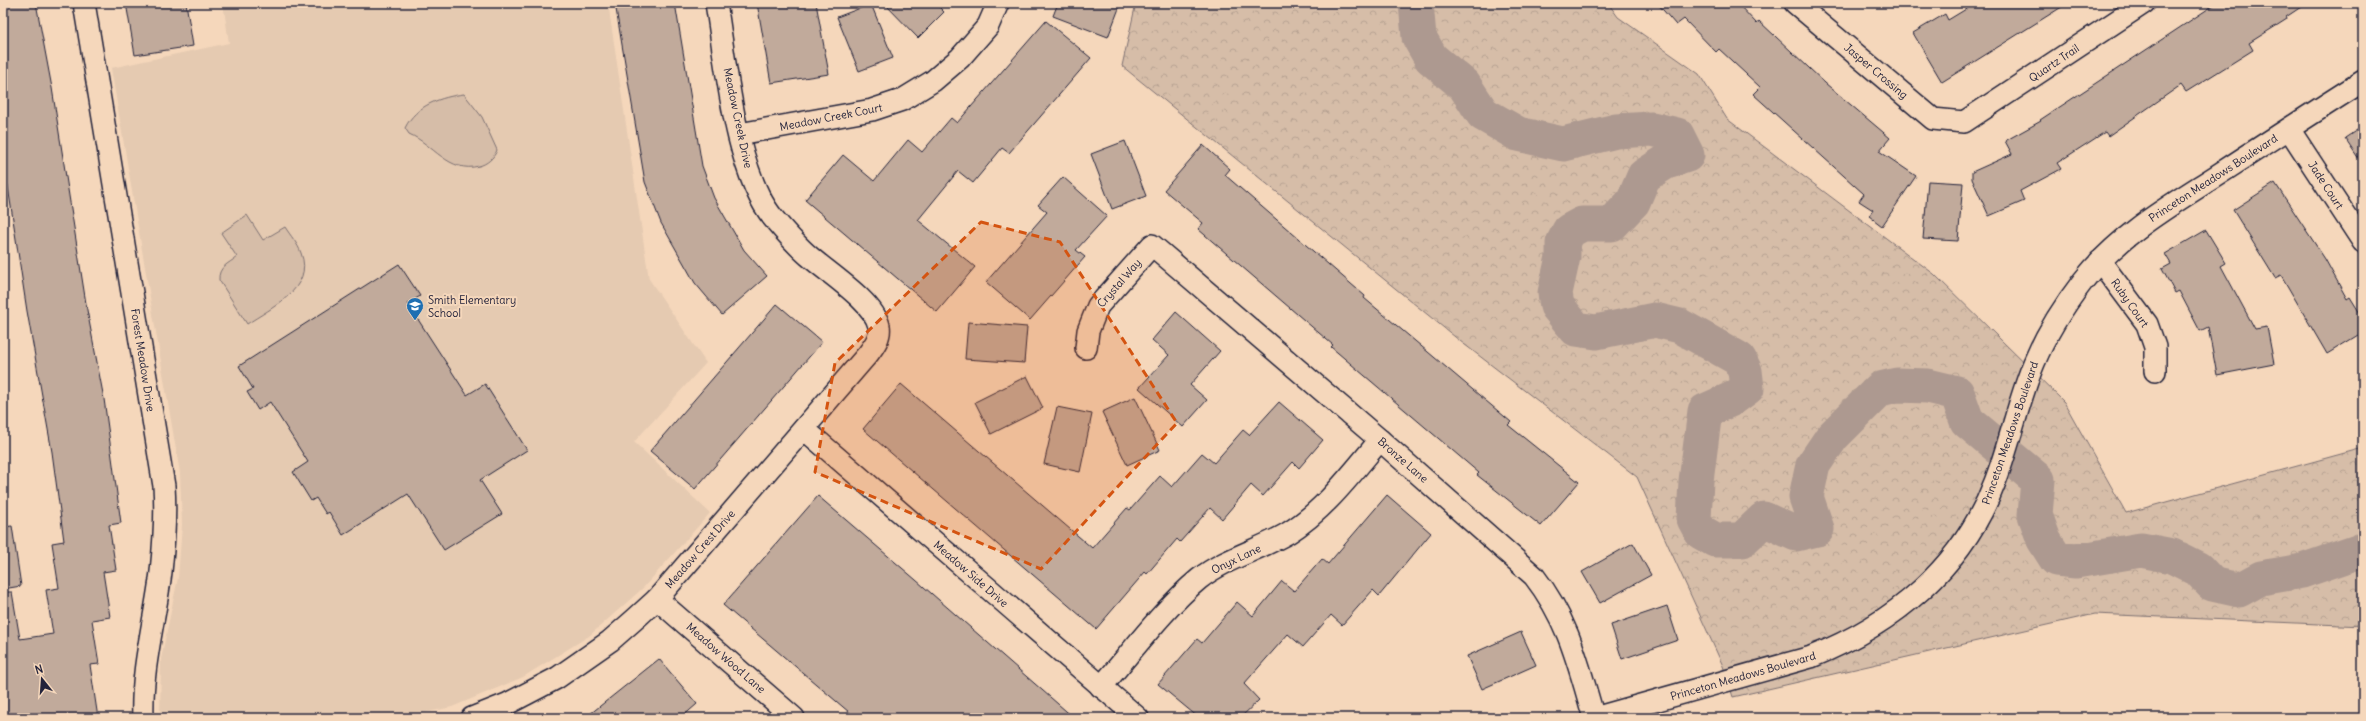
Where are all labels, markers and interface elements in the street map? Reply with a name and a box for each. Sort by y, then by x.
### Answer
street label: Jasper Crossing [1841,40,1911,102]
street label: Quartz Trail [2026,41,2082,85]
street label: Meadow Creek Drive [721,66,756,170]
street label: Meadow Creek Court [778,100,884,134]
street label: Princeton Meadows Boulevard [2146,131,2280,225]
street label: Jade Court [2305,158,2347,212]
street label: Crystal Way [1094,256,1144,310]
street label: Ruby Court [2108,276,2152,330]
place label: Smith Elementary School [428,293,516,320]
school or university icon: Smith Elementary School [405,296,425,321]
street label: Forest Meadow Drive [128,307,158,413]
street label: Princeton Meadows Boulevard [1979,359,2041,507]
street label: Bronze Lane [1375,434,1431,486]
street label: Meadow Crest Drive [662,507,738,591]
street label: Meadow Side Drive [931,538,1011,610]
street label: Onyx Lane [1209,541,1263,577]
street label: Meadow Wood Lane [683,620,769,696]
street label: Princeton Meadows Boulevard [1669,648,1818,703]
north arrow [22,659,62,699]
text: N [33,662,45,677]

